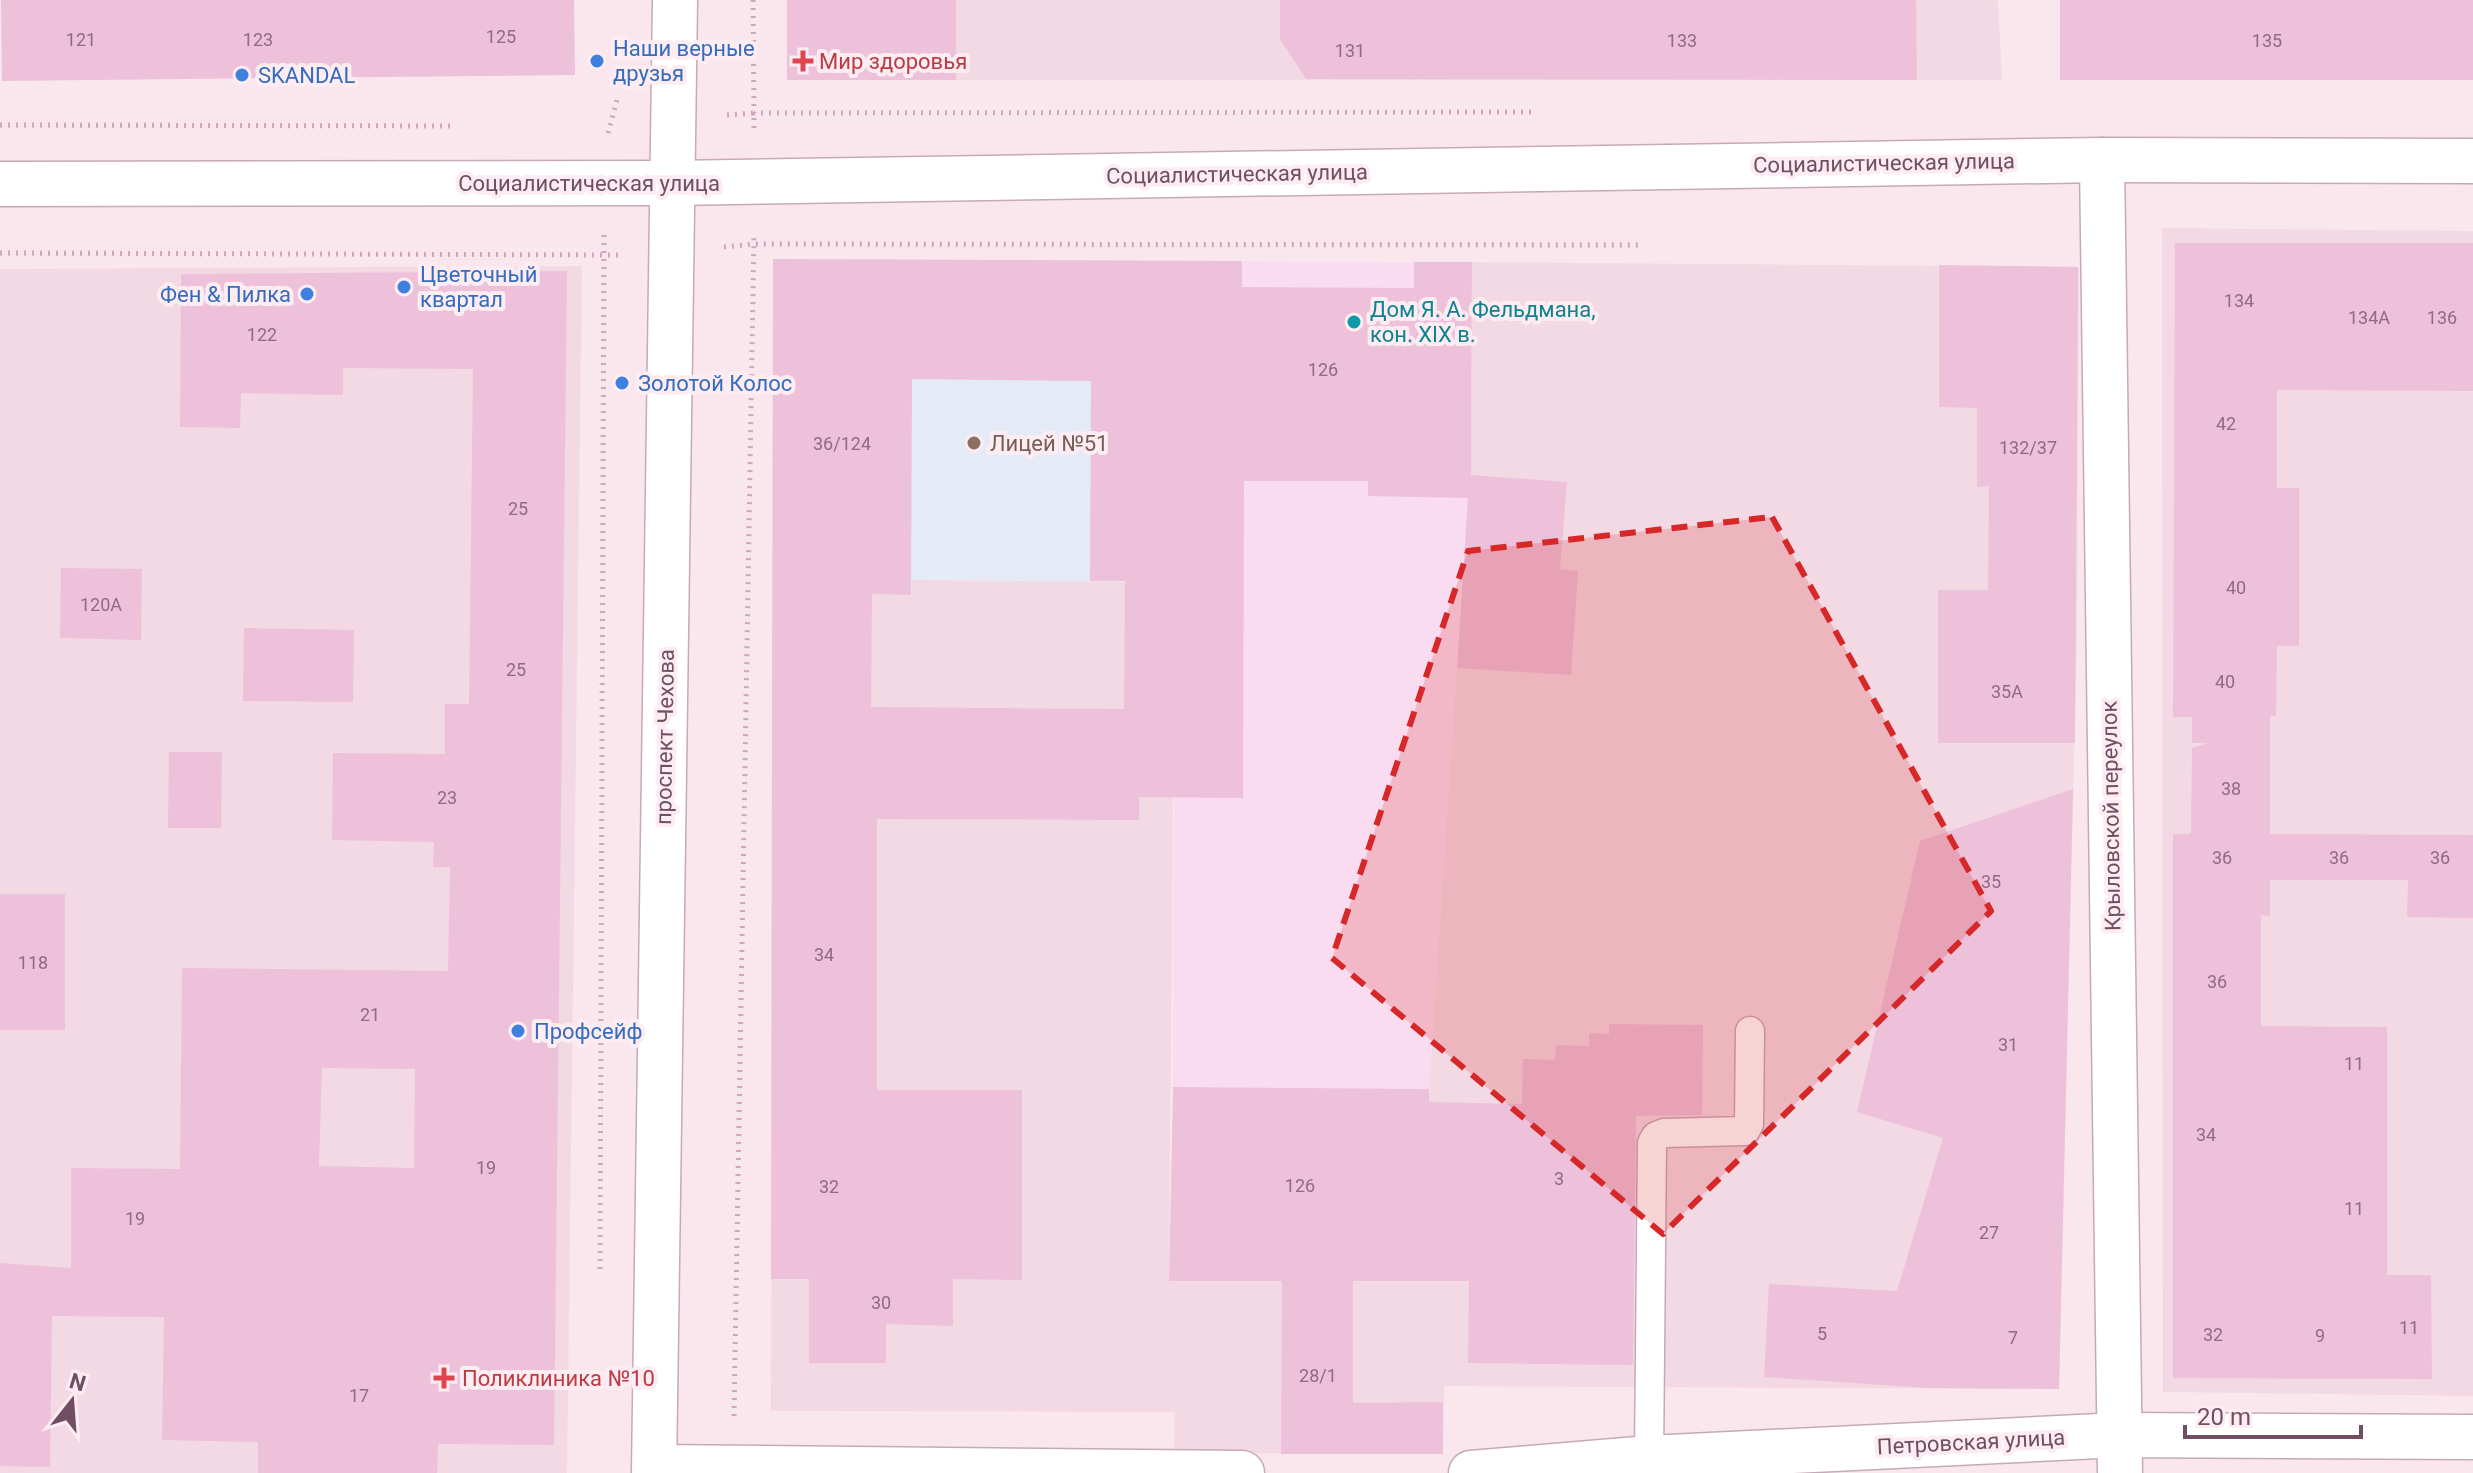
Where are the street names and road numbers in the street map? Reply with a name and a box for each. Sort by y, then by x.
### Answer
street label: Социалистическая улица [1753,148,2015,178]
street label: Социалистическая улица [1106,159,1368,189]
street label: Социалистическая улица [458,171,720,196]
street label: проспект Чехова [651,649,679,825]
street label: Крыловской переулок [2096,700,2126,931]
street label: Петровская улица [1876,1425,2066,1459]

